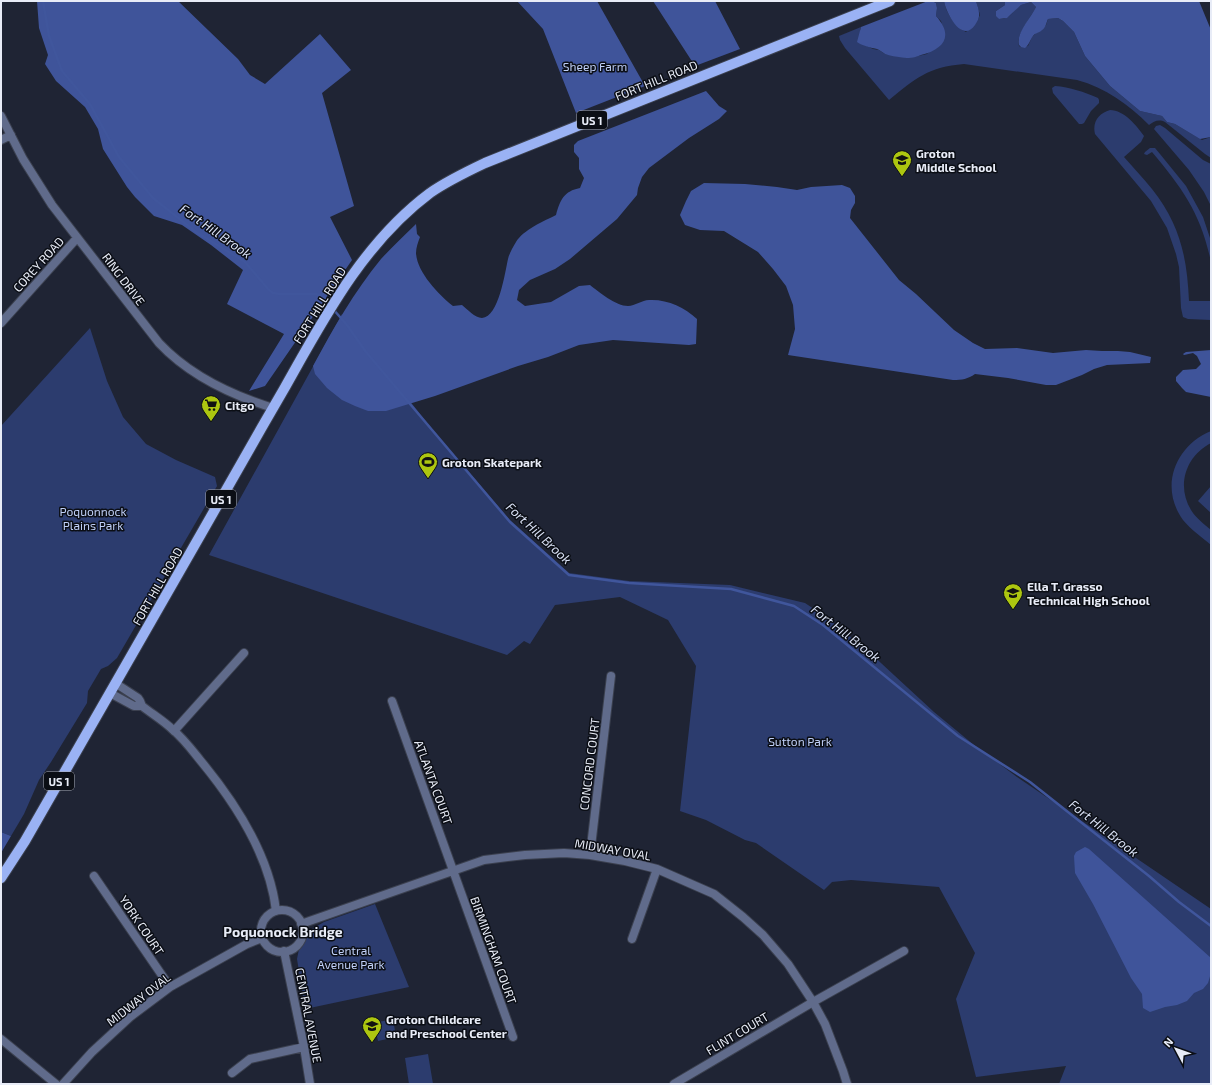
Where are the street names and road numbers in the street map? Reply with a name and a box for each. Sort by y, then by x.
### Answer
street label: FORT HILL ROAD [613,57,699,103]
road number: US 1 [577,111,607,129]
street label: COREY ROAD [10,234,66,294]
street label: RING DRIVE [100,250,148,308]
street label: FORT HILL ROAD [290,264,348,346]
road number: US 1 [206,490,236,508]
street label: FORT HILL ROAD [129,544,185,628]
street label: CONCORD COURT [576,717,602,811]
street label: ATLANTA COURT [412,738,456,826]
road number: US 1 [44,772,74,790]
street label: MIDWAY OVAL [574,835,652,863]
street label: YORK COURT [117,893,167,957]
street label: BIRMINGHAM COURT [468,894,520,1006]
street label: CENTRAL AVENUE [293,966,325,1064]
street label: MIDWAY OVAL [103,970,173,1028]
street label: FLINT COURT [703,1009,771,1057]

